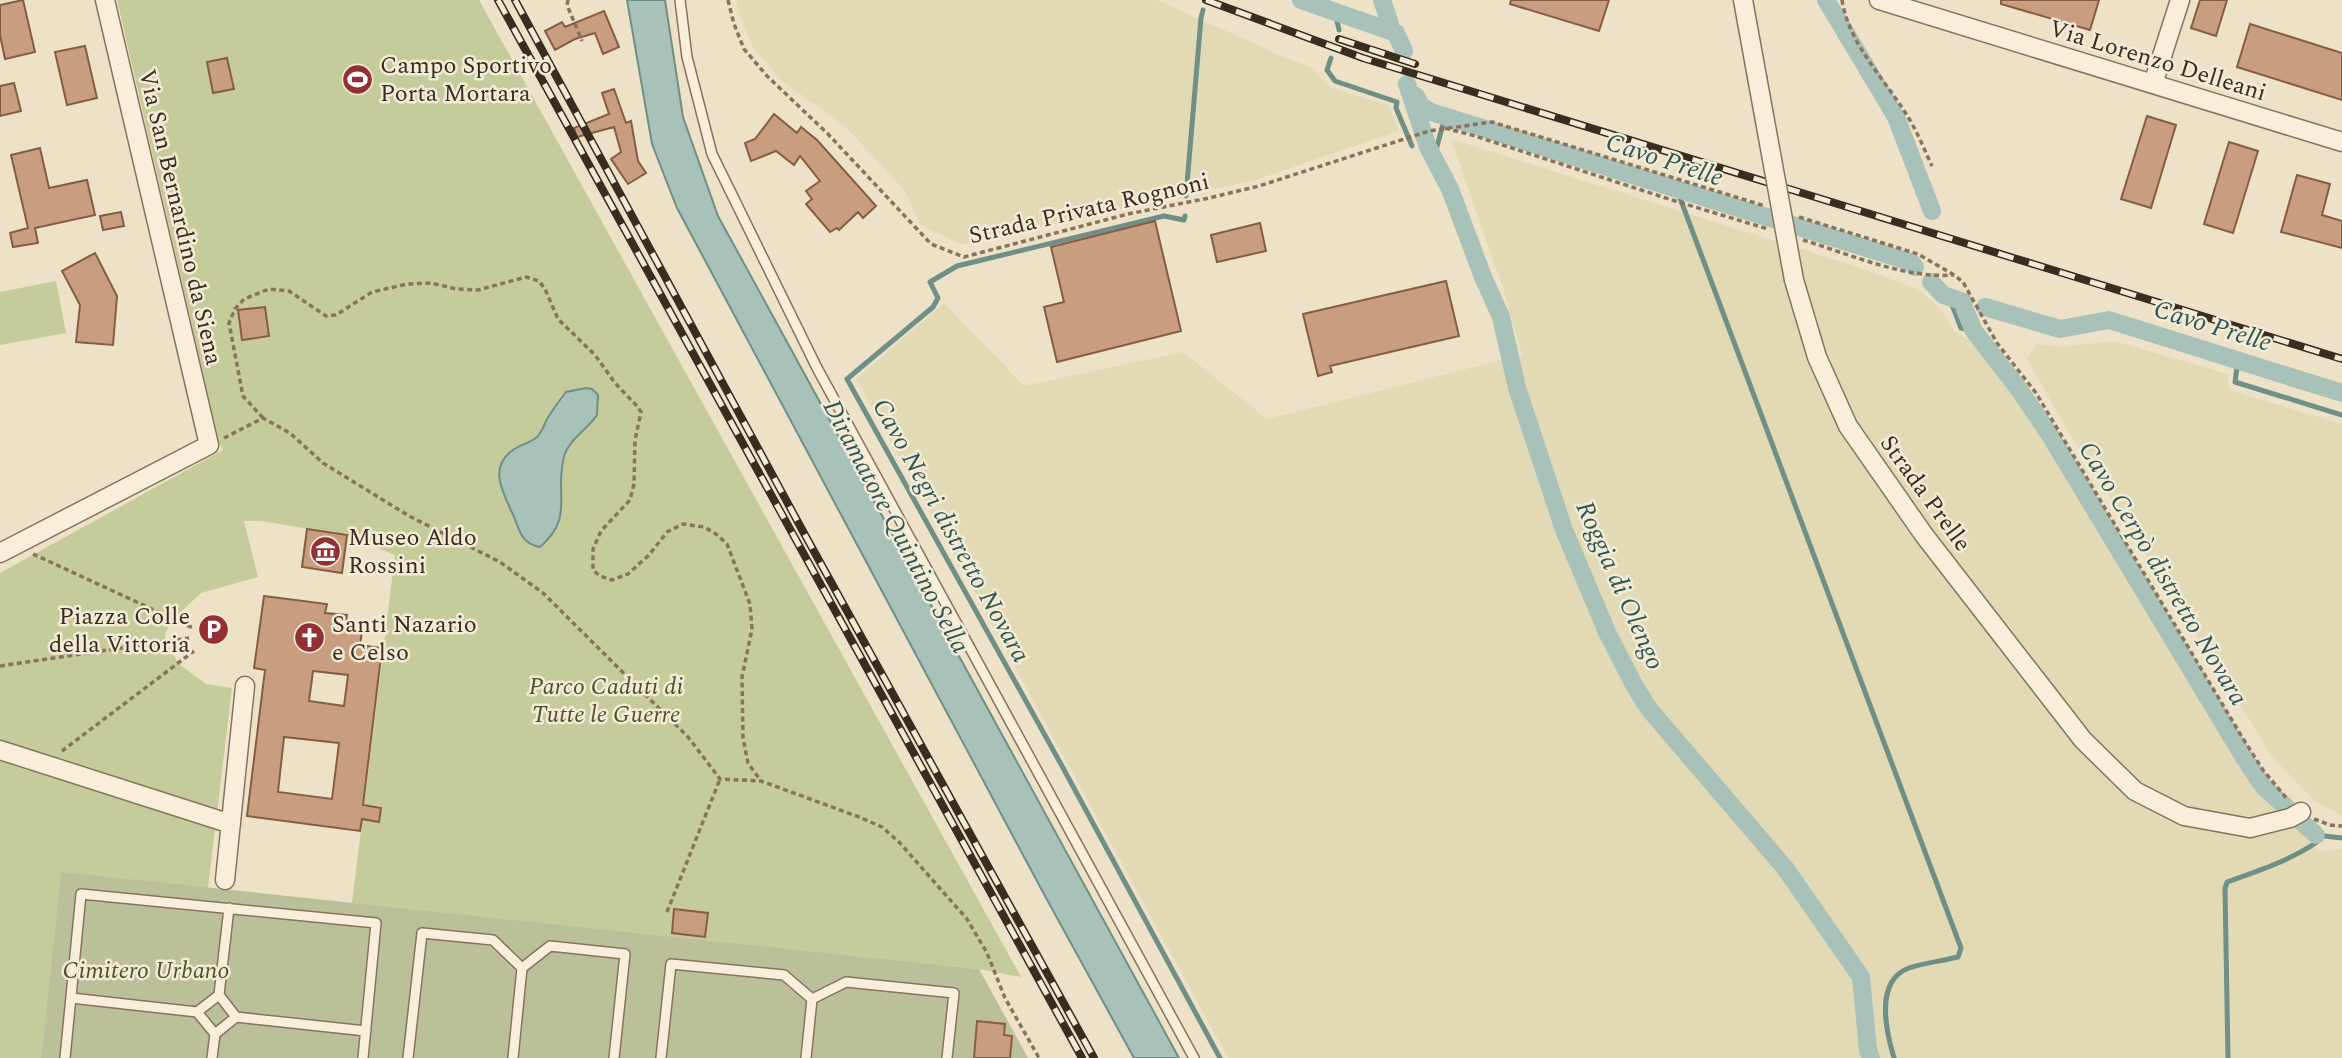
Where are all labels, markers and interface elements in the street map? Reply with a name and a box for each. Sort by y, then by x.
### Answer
street label: Via Lorenzo Delleani [2045,11,2271,111]
place label: Campo Sportivo Porta Mortara [380,48,552,112]
sports icon: Campo Sportivo Porta Mortara [340,62,374,96]
street label: Via San Bernardino da Siena [128,66,232,369]
water label: Cavo Prelle [1601,122,1729,198]
street label: Strada Privata Rognoni [965,164,1213,254]
water label: Cavo Prelle [2149,289,2277,363]
water label: Cavo Negri distretto Novara [862,391,1041,670]
water label: Diramatore Quintino Sella [812,392,980,661]
street label: Strada Prelle [1871,428,1980,559]
water label: Cavo Cerpò distretto Novara [2068,434,2258,714]
water label: Roggia di Olengo [1565,494,1675,677]
place label: Museo Aldo Rossini [348,520,477,584]
museum icon: Museo Aldo Rossini [308,534,342,568]
place label: Piazza Colle della Vittoria [49,599,190,663]
place label: Santi Nazario e Celso [332,607,477,671]
parking icon: Piazza Colle della Vittoria [196,613,230,647]
church icon: Santi Nazario e Celso [292,621,326,655]
park label: Parco Caduti di Tutte le Guerre [529,669,683,733]
park label: Cimitero Urbano [62,953,230,989]

